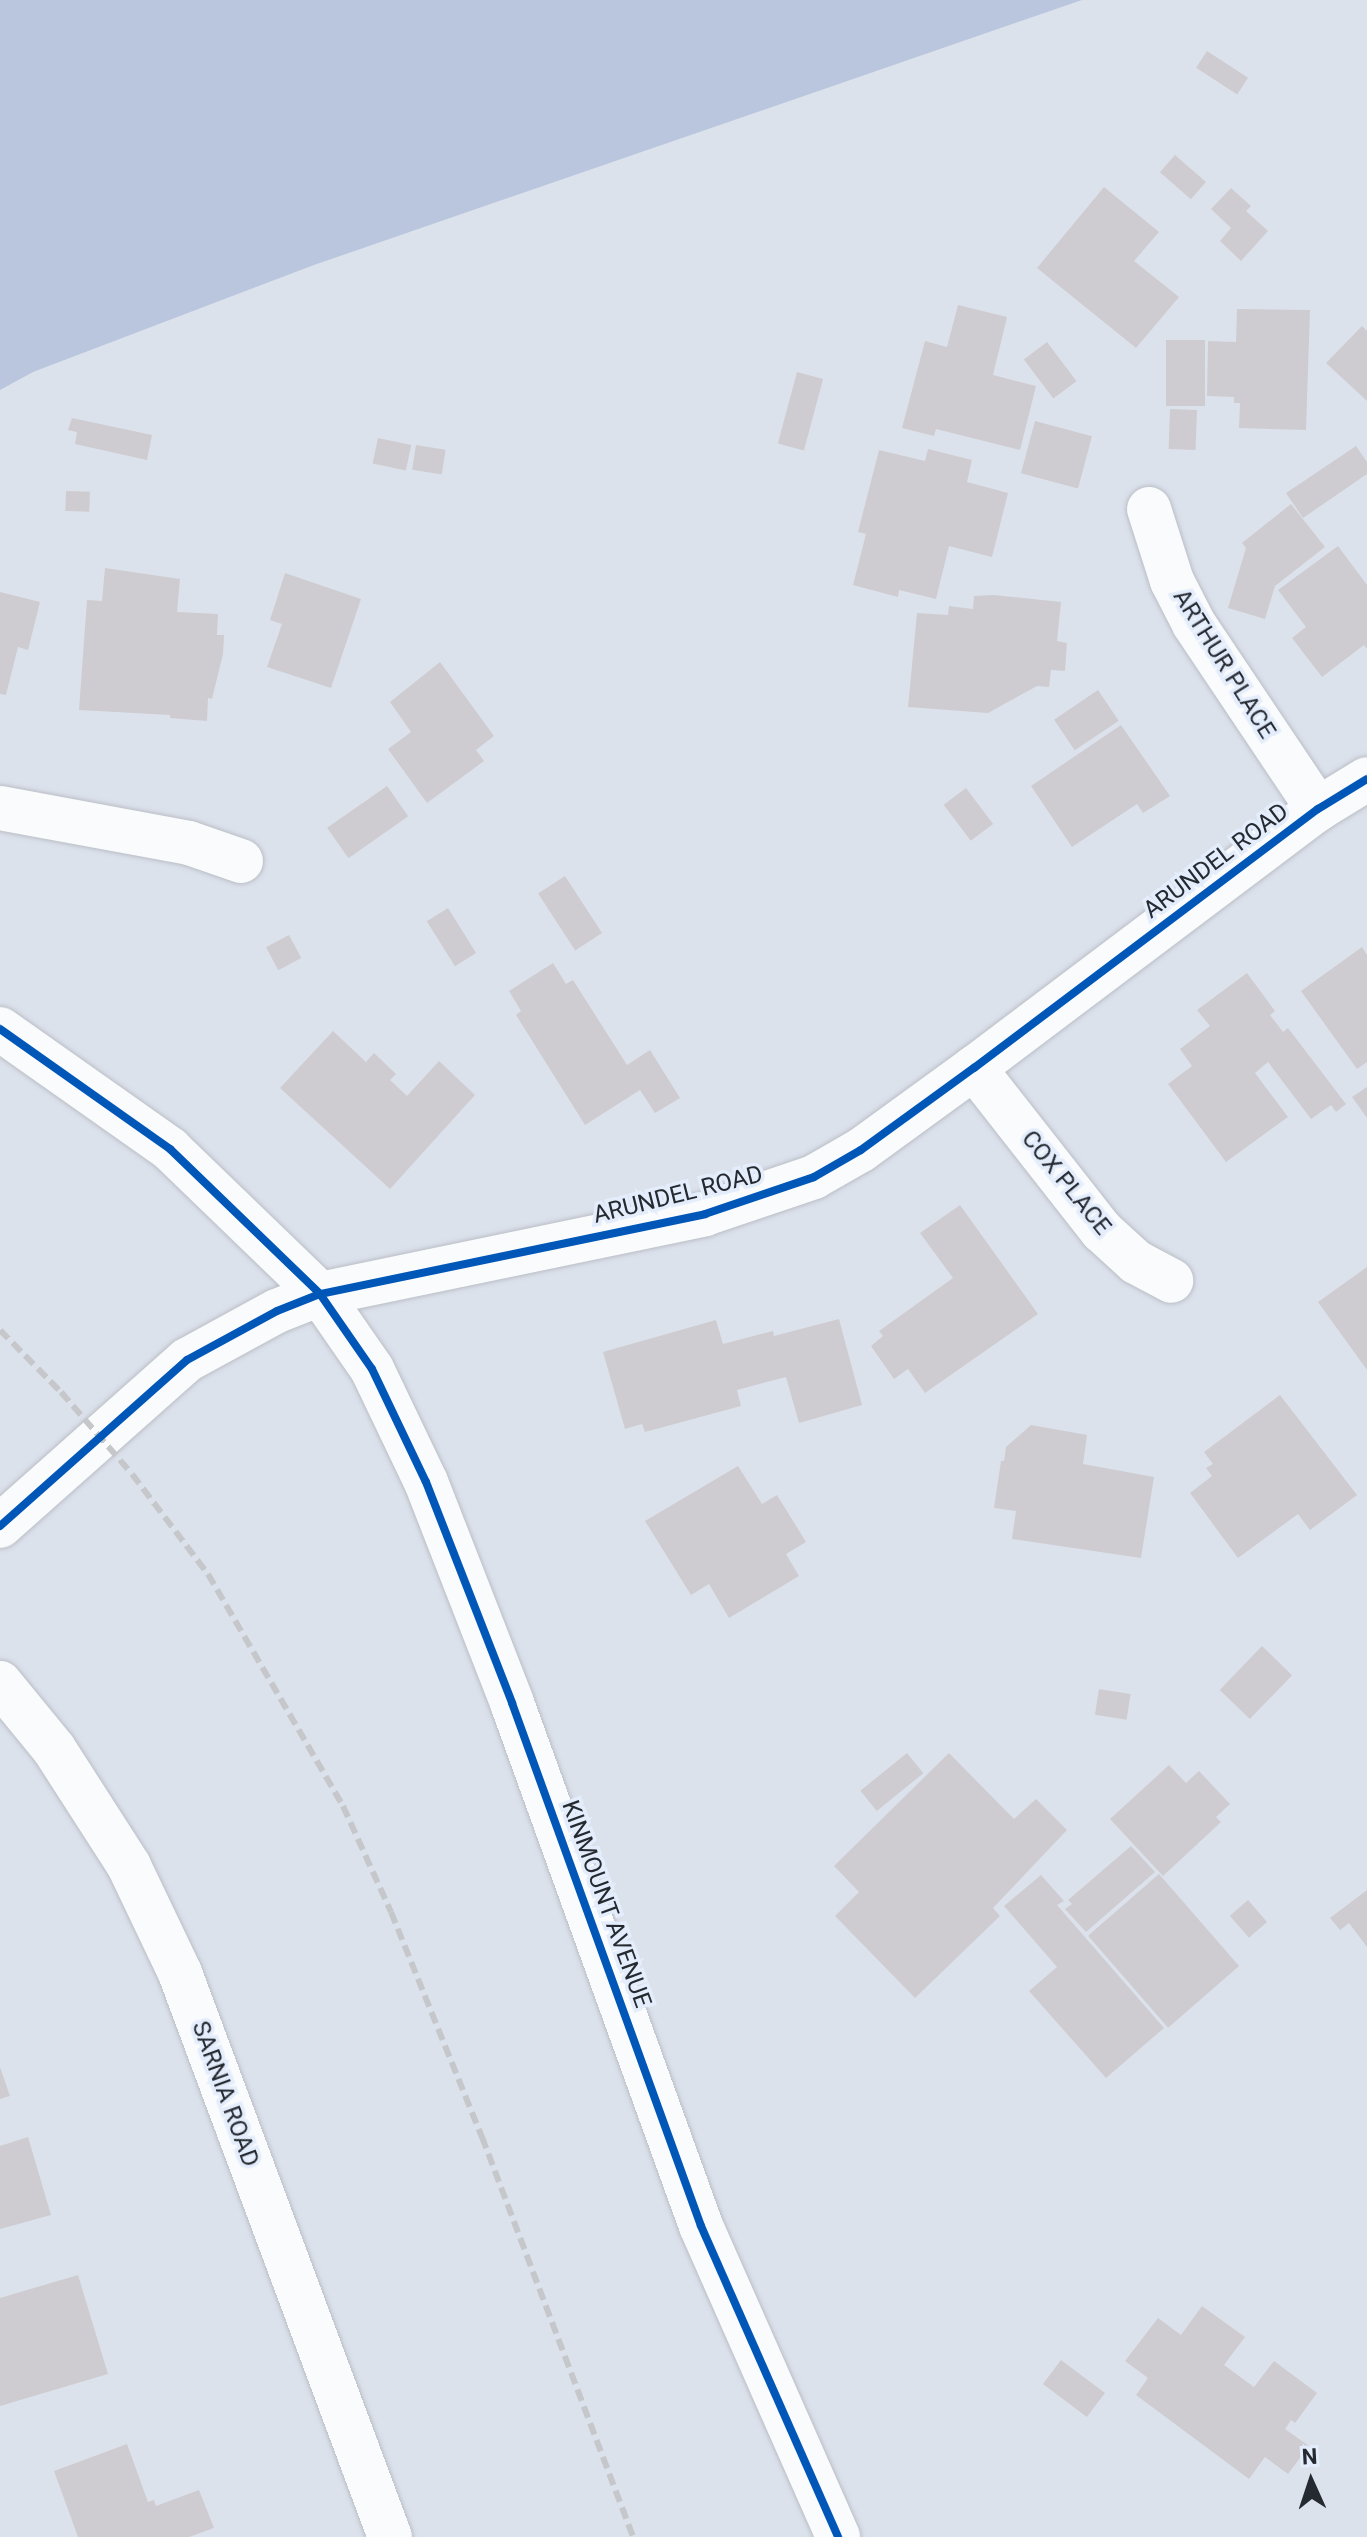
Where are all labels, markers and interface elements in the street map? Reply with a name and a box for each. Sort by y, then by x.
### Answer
street label: ARTHUR PLACE [1167,584,1281,744]
street label: ARUNDEL ROAD [1138,797,1294,925]
street label: COX PLACE [1015,1125,1117,1241]
street label: ARUNDEL ROAD [590,1160,766,1230]
street label: KINMOUNT AVENUE [555,1796,657,2012]
street label: SARNIA ROAD [185,2017,265,2171]
north arrow [1271,2441,1351,2521]
text: N [1301,2444,1318,2469]

